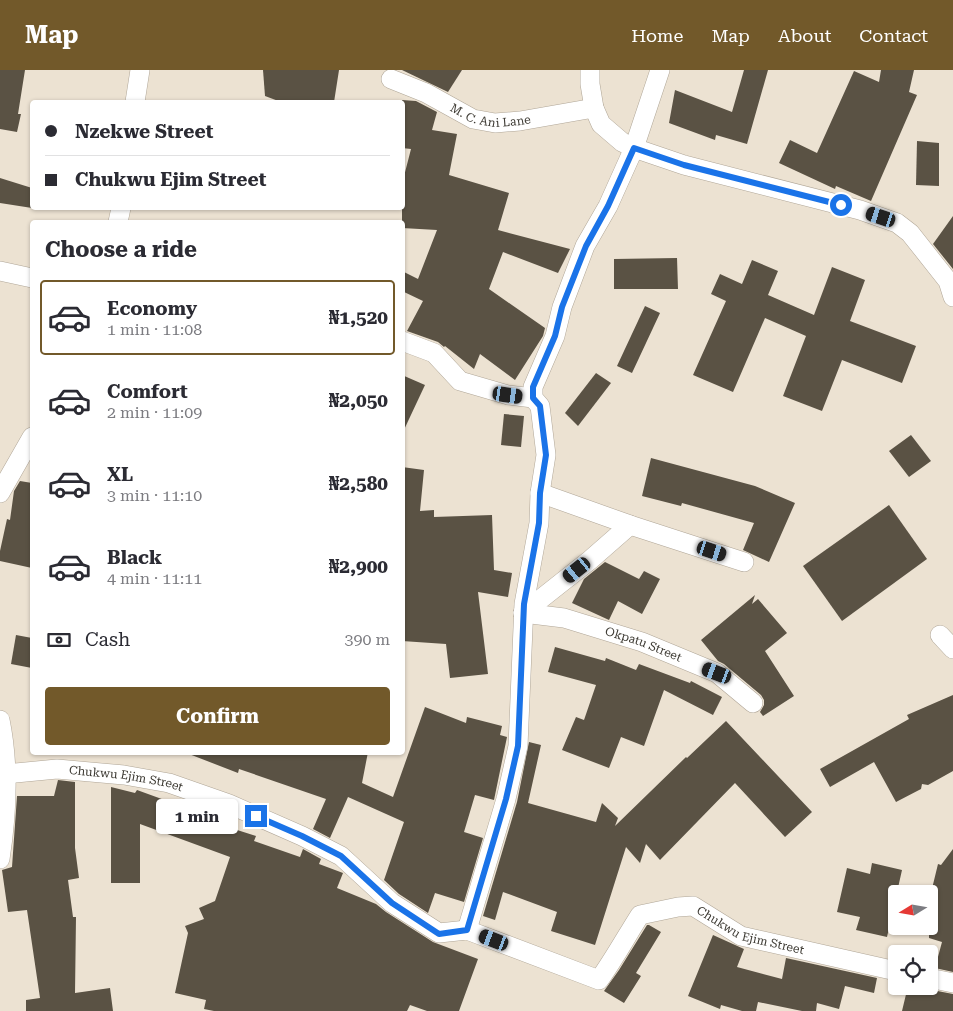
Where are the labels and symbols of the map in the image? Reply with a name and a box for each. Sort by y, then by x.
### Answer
street label: M. C. Ani Lane [448,101,532,130]
route start [830,194,852,216]
car [864,205,897,229]
car [492,385,523,405]
car [695,539,728,563]
car [560,555,593,585]
street label: Okpatu Street [603,624,684,665]
car [700,661,733,685]
street label: Chukwu Ejim Street [68,763,185,795]
callout: 1 min [156,798,238,834]
route end [245,805,267,827]
north arrow [888,885,938,935]
street label: Chukwu Ejim Street [694,903,806,957]
car [477,928,510,952]

